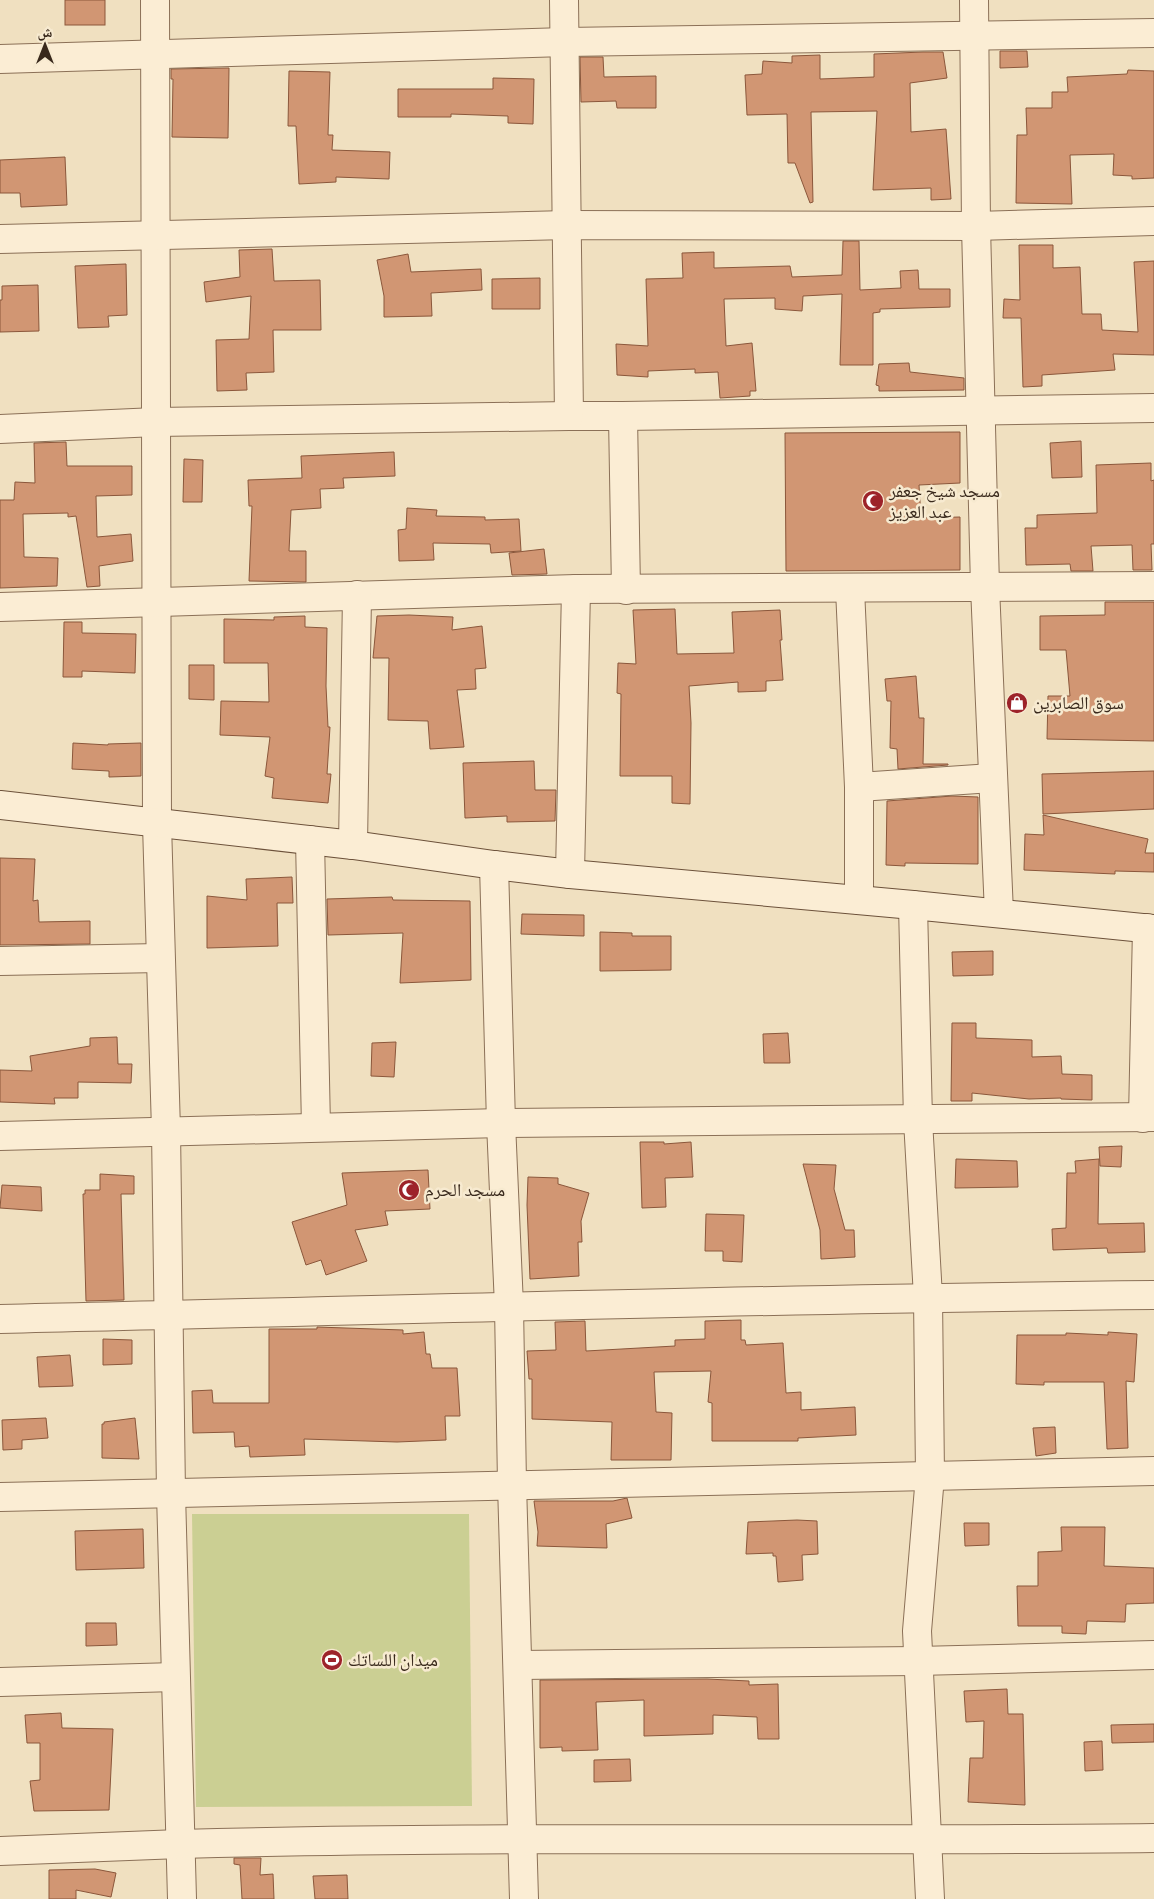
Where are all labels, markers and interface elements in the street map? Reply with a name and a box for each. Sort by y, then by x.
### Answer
north arrow [20,20,70,70]
text: ش [38,24,53,41]
place label: مسجد شيخ جعفر عبد العزيز [888,481,1000,523]
mosque icon: مسجد شيخ جعفر عبد العزيز [861,489,885,513]
shop icon: سوق الصابرين [1005,691,1029,715]
place label: سوق الصابرين [1033,693,1124,714]
mosque icon: مسجد الحرم [397,1178,421,1202]
place label: مسجد الحرم [425,1180,505,1202]
sports icon: ميدان اللساتك [320,1648,344,1672]
place label: ميدان اللساتك [348,1650,438,1671]

